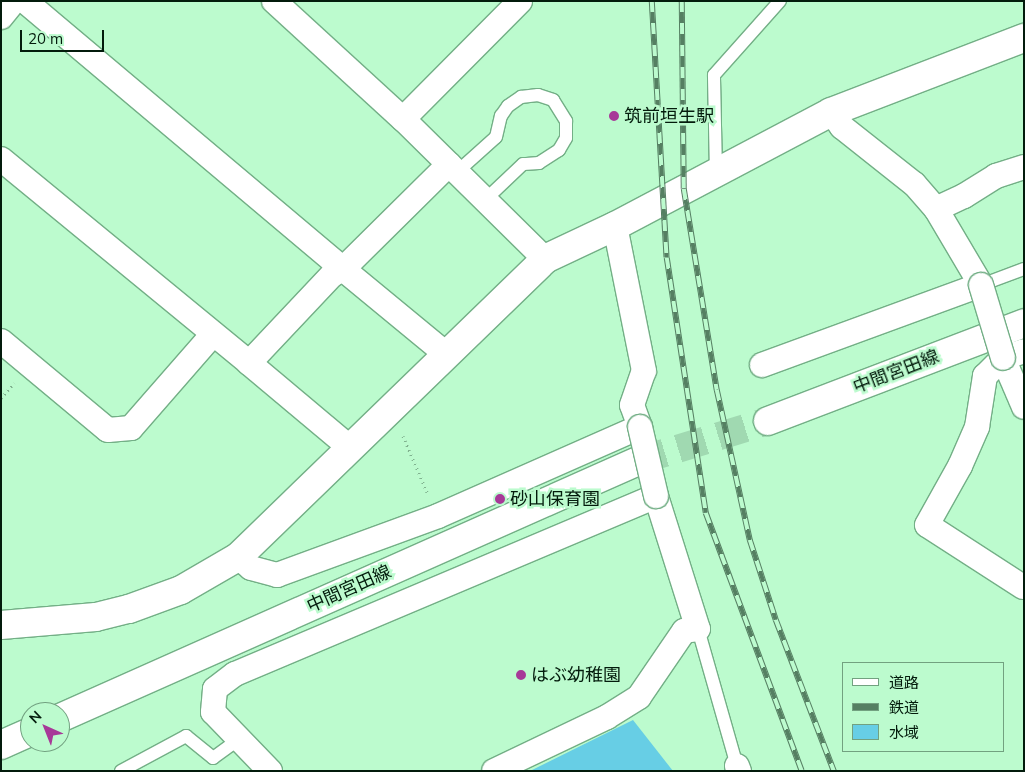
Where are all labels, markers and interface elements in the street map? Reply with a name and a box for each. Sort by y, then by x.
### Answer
scale bar [22,20,106,52]
text: 20 m [28,29,63,48]
place label: 筑前垣生駅 [624,105,714,127]
marker: 筑前垣生駅 [608,110,620,122]
street label: 中間宮田線 [850,346,942,398]
place label: 砂山保育園 [510,488,600,510]
marker: 砂山保育園 [494,493,506,505]
street label: 中間宮田線 [303,561,395,617]
legend [842,662,1005,752]
place label: はぶ幼稚園 [531,664,621,686]
marker: はぶ幼稚園 [515,669,527,681]
text: 道路 [889,673,919,692]
text: 鉄道 [889,698,919,717]
north arrow [20,702,70,752]
text: N [25,707,45,727]
text: 水域 [889,723,919,742]

